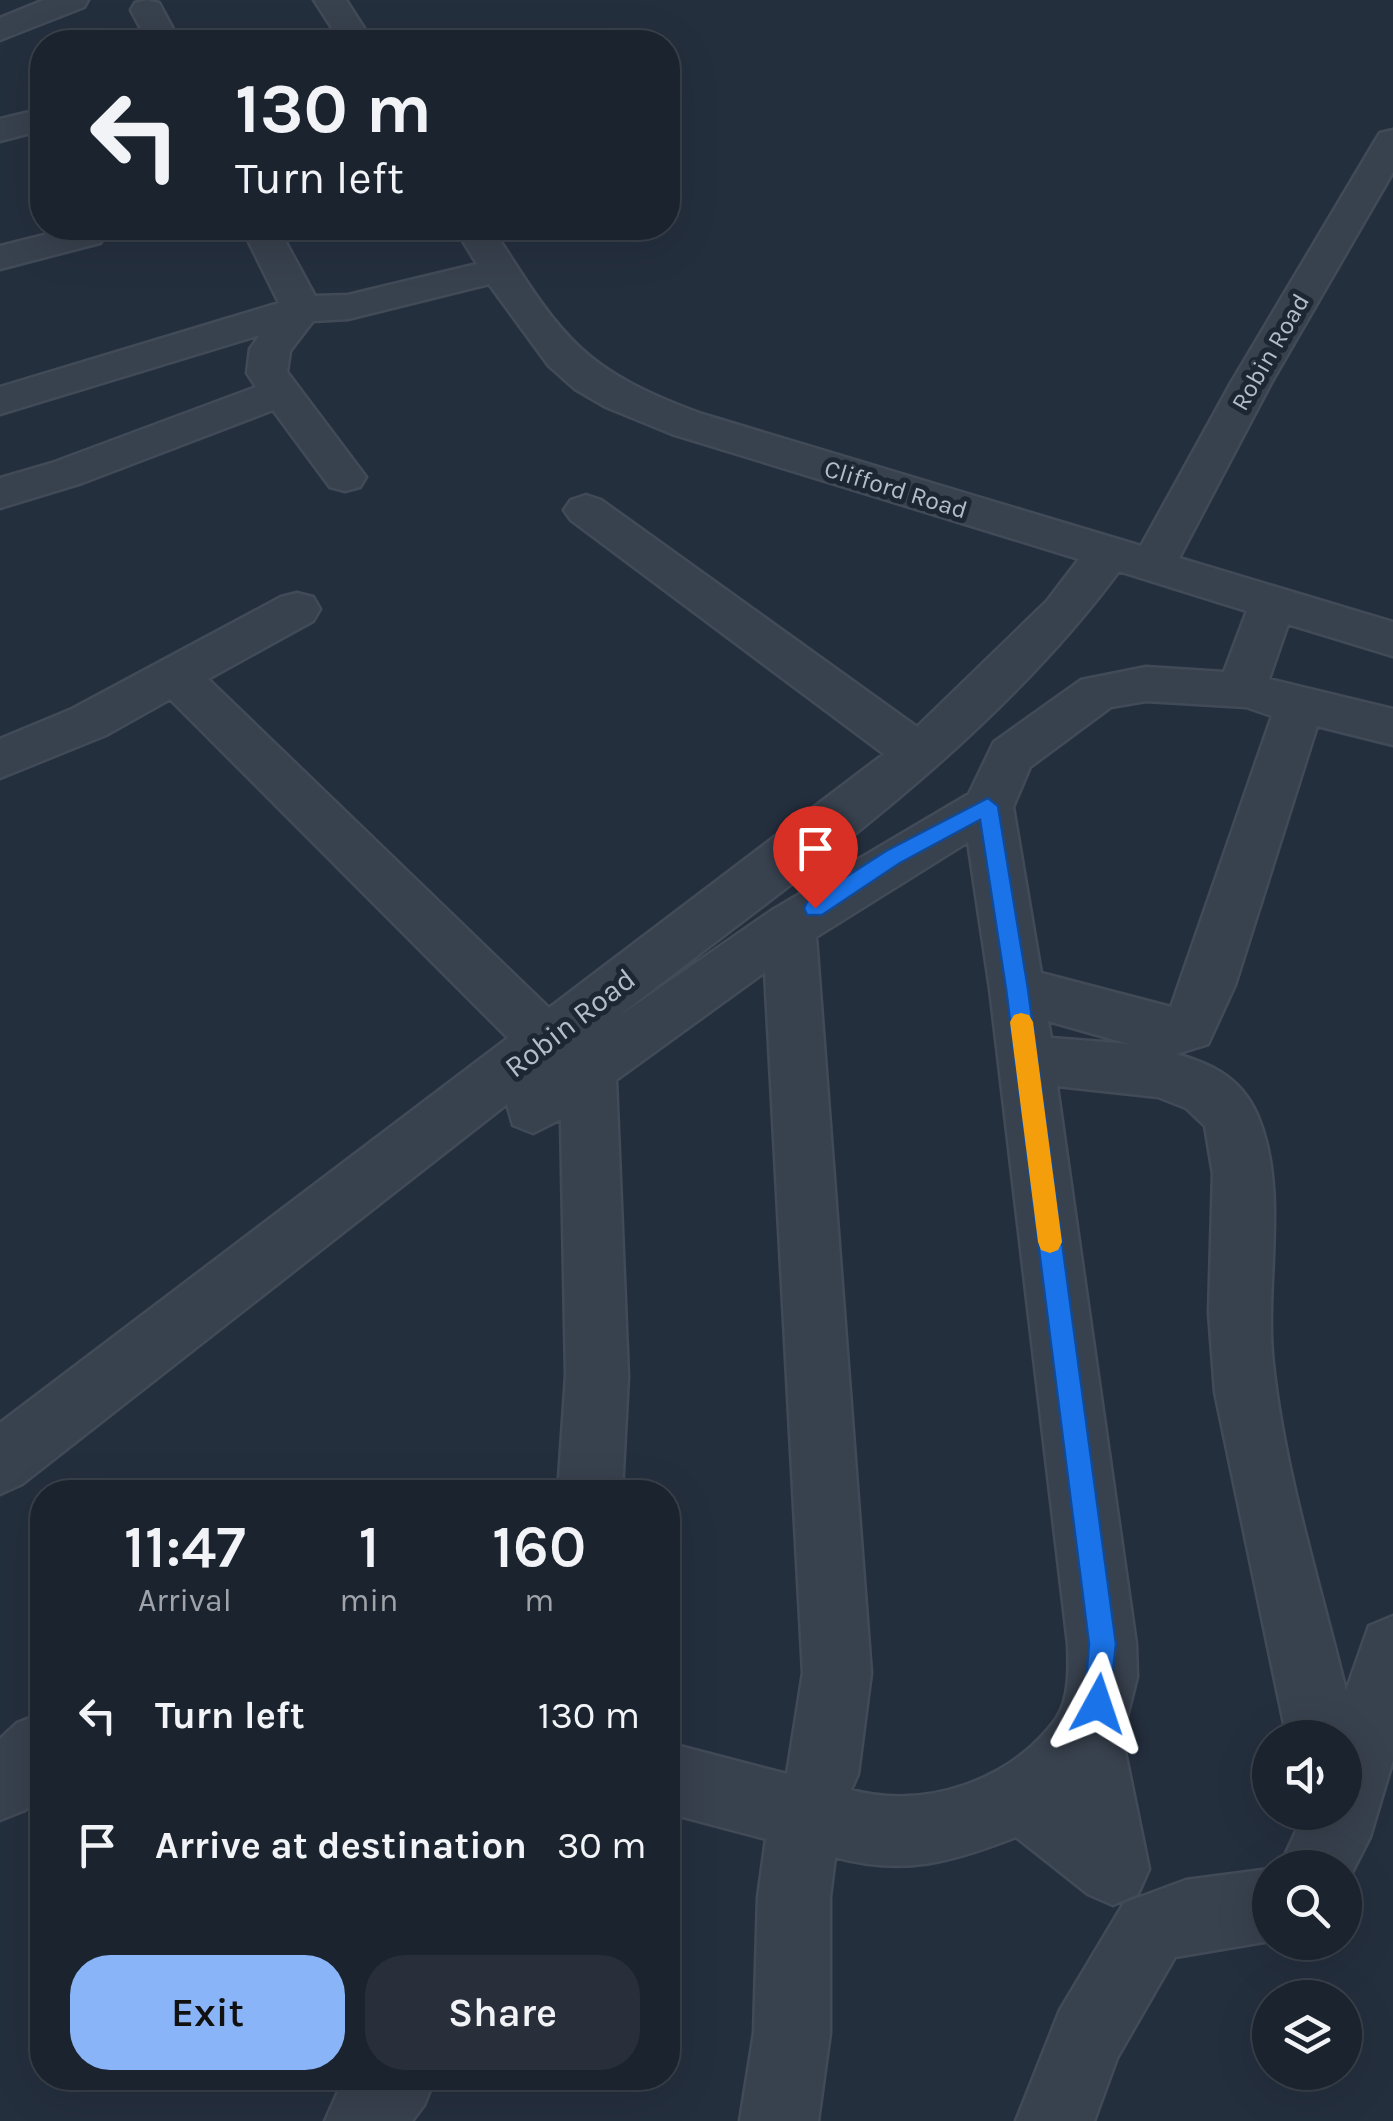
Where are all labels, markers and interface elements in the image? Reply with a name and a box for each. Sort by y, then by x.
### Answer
text: 130 m [235,68,432,150]
icon: left [70,70,200,200]
text: Turn left [235,152,404,204]
street label: Robin Road [1225,289,1315,415]
street label: Clifford Road [821,454,971,524]
pin [773,806,858,909]
icon: arrive [788,821,843,876]
street label: Robin Road [498,961,642,1085]
text: 11:47 [124,1512,246,1582]
text: 1 [358,1512,379,1582]
text: 160 [492,1512,586,1582]
text: Arrival [138,1582,232,1619]
text: min [340,1582,398,1619]
text: m [524,1582,554,1619]
position arrow [1046,1652,1150,1756]
icon: left [70,1688,125,1743]
text: Turn left [155,1693,305,1738]
text: 130 m [538,1693,640,1738]
map controls [1252,1720,1362,2090]
button: sound [1252,1720,1362,1830]
icon: arrive [70,1818,125,1873]
text: Arrive at destination [155,1823,527,1868]
text: 30 m [557,1823,646,1868]
button: search [1252,1850,1362,1960]
button: Exit [70,1955,345,2070]
button: Share [365,1955,640,2070]
button: layers [1252,1980,1362,2090]

